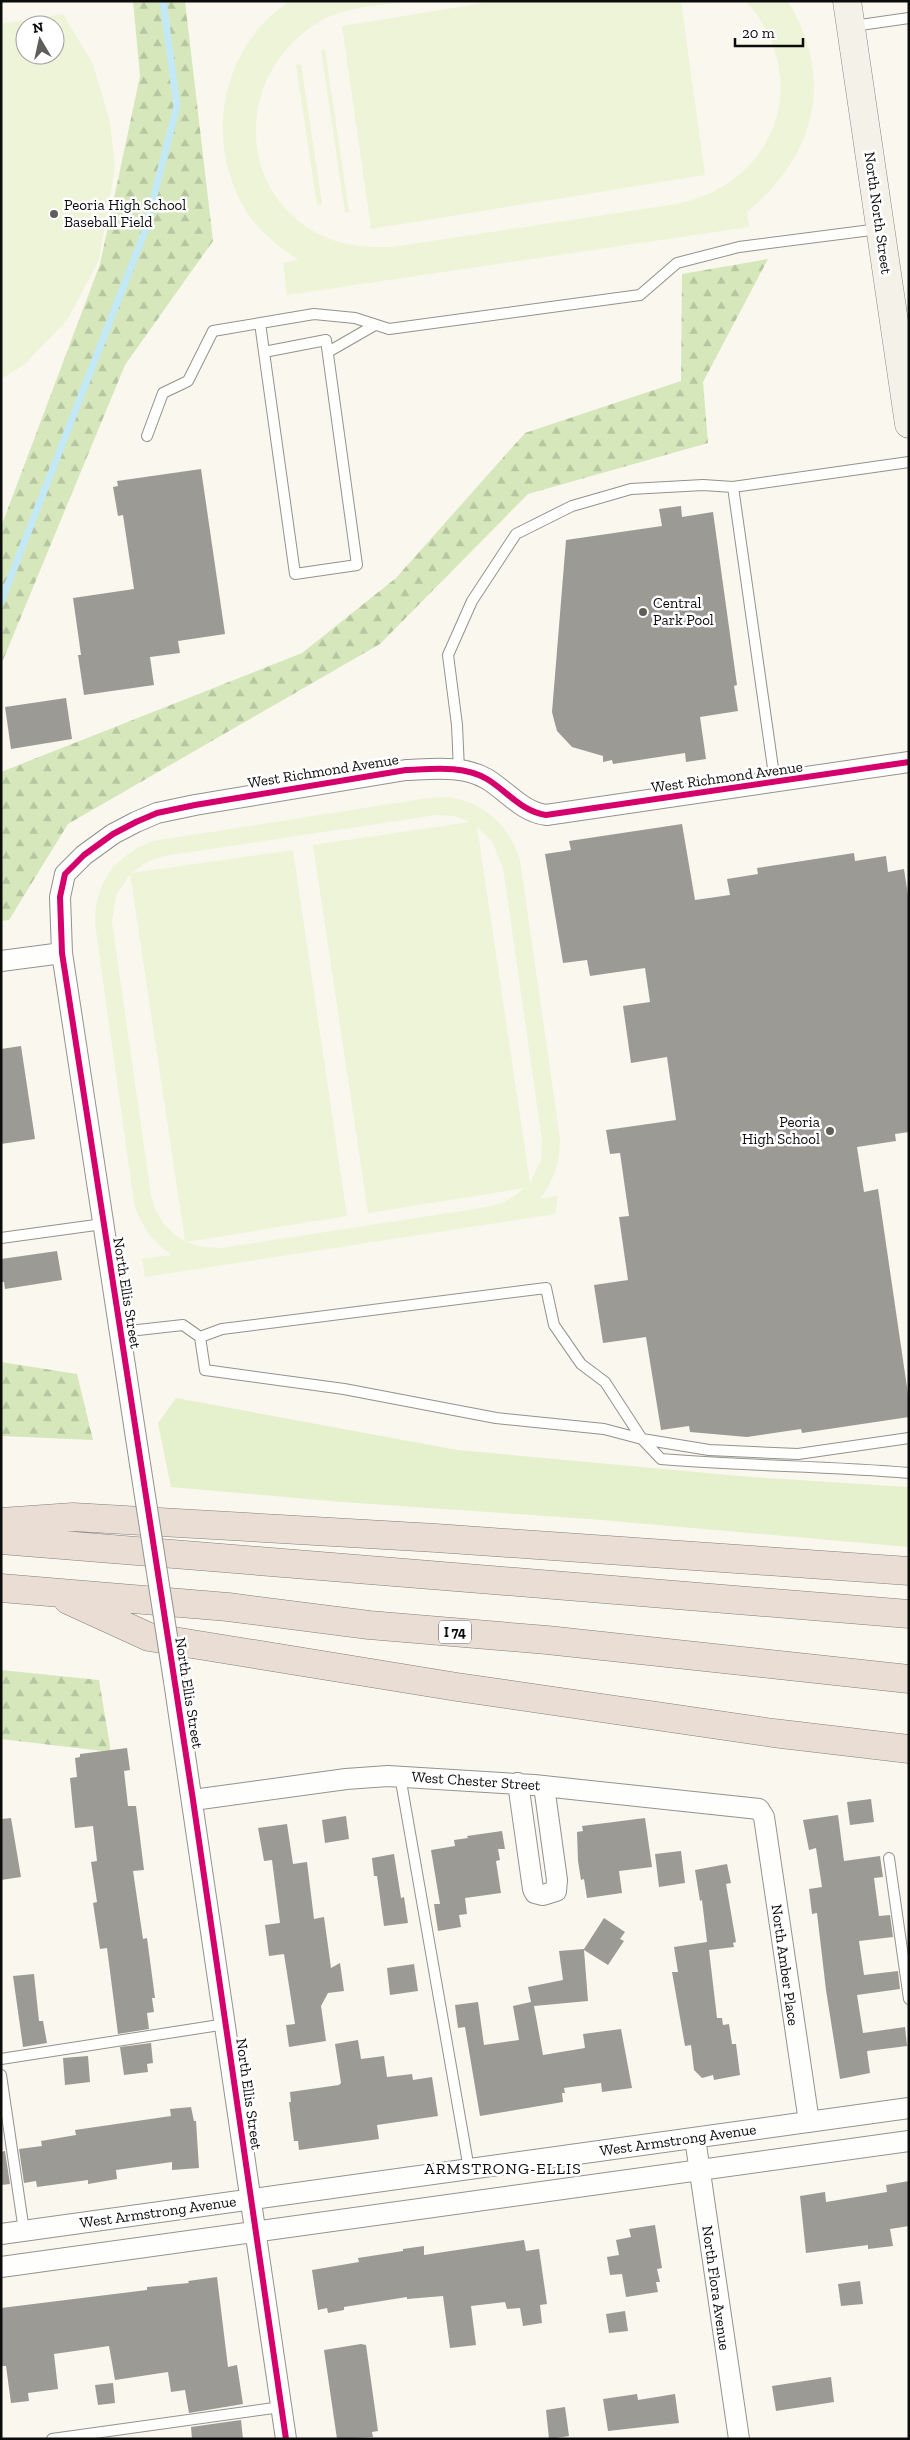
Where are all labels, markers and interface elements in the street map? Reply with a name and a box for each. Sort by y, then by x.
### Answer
north arrow [15,15,65,65]
scale bar [735,15,802,47]
text: N [31,18,45,37]
text: 20 m [742,24,775,42]
street label: North North Street [860,151,896,276]
place label: Peoria High School Baseball Field [64,196,186,231]
marker: Peoria High School Baseball Field [48,208,60,220]
place label: Central Park Pool [653,594,714,629]
marker: Central Park Pool [637,606,649,618]
street label: West Richmond Avenue [246,750,400,792]
street label: West Richmond Avenue [650,757,804,797]
place label: Peoria High School [742,1113,820,1148]
marker: Peoria High School [824,1125,836,1137]
street label: North Ellis Street [109,1236,145,1350]
road number: I 74 [439,1620,471,1644]
street label: North Ellis Street [171,1636,207,1750]
street label: West Chester Street [411,1768,542,1795]
street label: North Amber Place [768,1903,802,2027]
street label: North Ellis Street [232,2037,266,2151]
street label: West Armstrong Avenue [599,2120,757,2160]
district label: ARMSTRONG-ELLIS [424,2159,582,2178]
street label: West Armstrong Avenue [79,2192,237,2232]
street label: North Flora Avenue [698,2224,734,2352]

